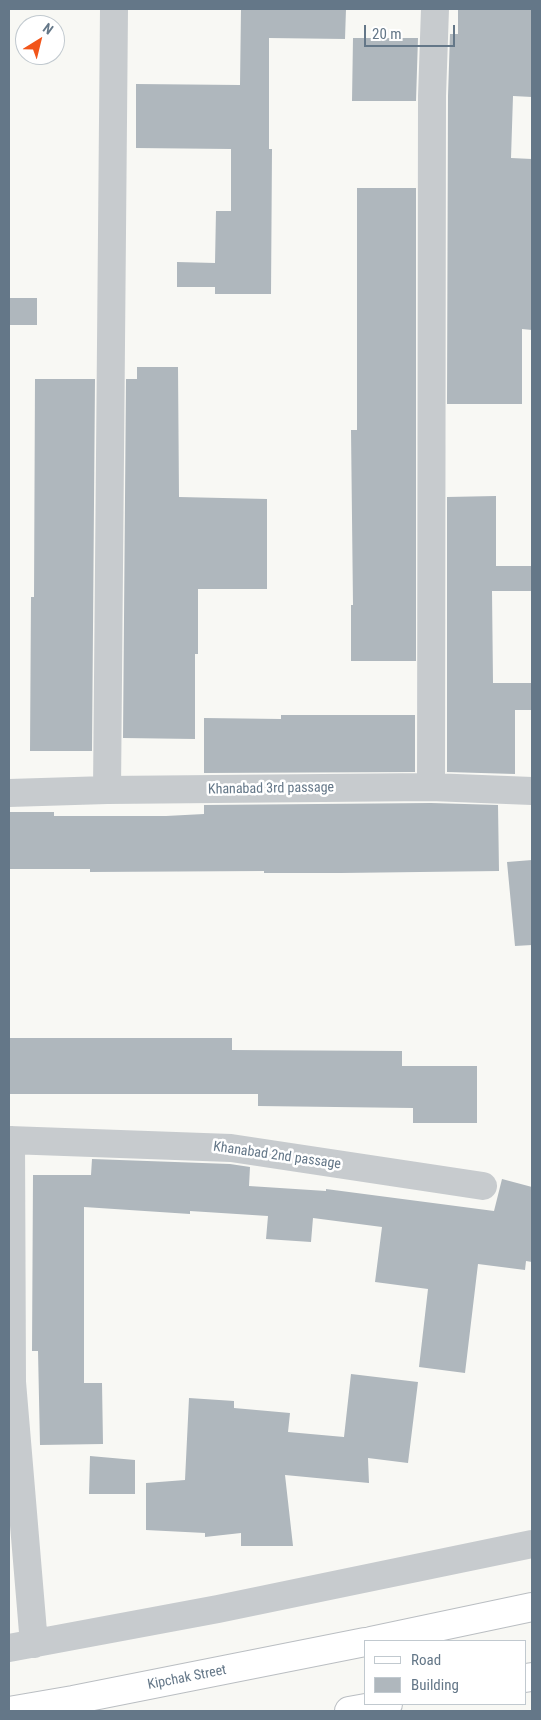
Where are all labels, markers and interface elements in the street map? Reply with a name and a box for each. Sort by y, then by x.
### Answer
north arrow [15,15,65,65]
scale bar [366,15,457,47]
text: N [40,20,56,38]
text: 20 m [372,25,402,43]
street label: Khanabad 3rd passage [208,780,334,798]
street label: Khanabad 2nd passage [212,1139,342,1173]
legend [364,1640,526,1705]
text: Road [411,1651,441,1669]
street label: Kipchak Street [146,1662,228,1694]
text: Building [411,1676,459,1694]

